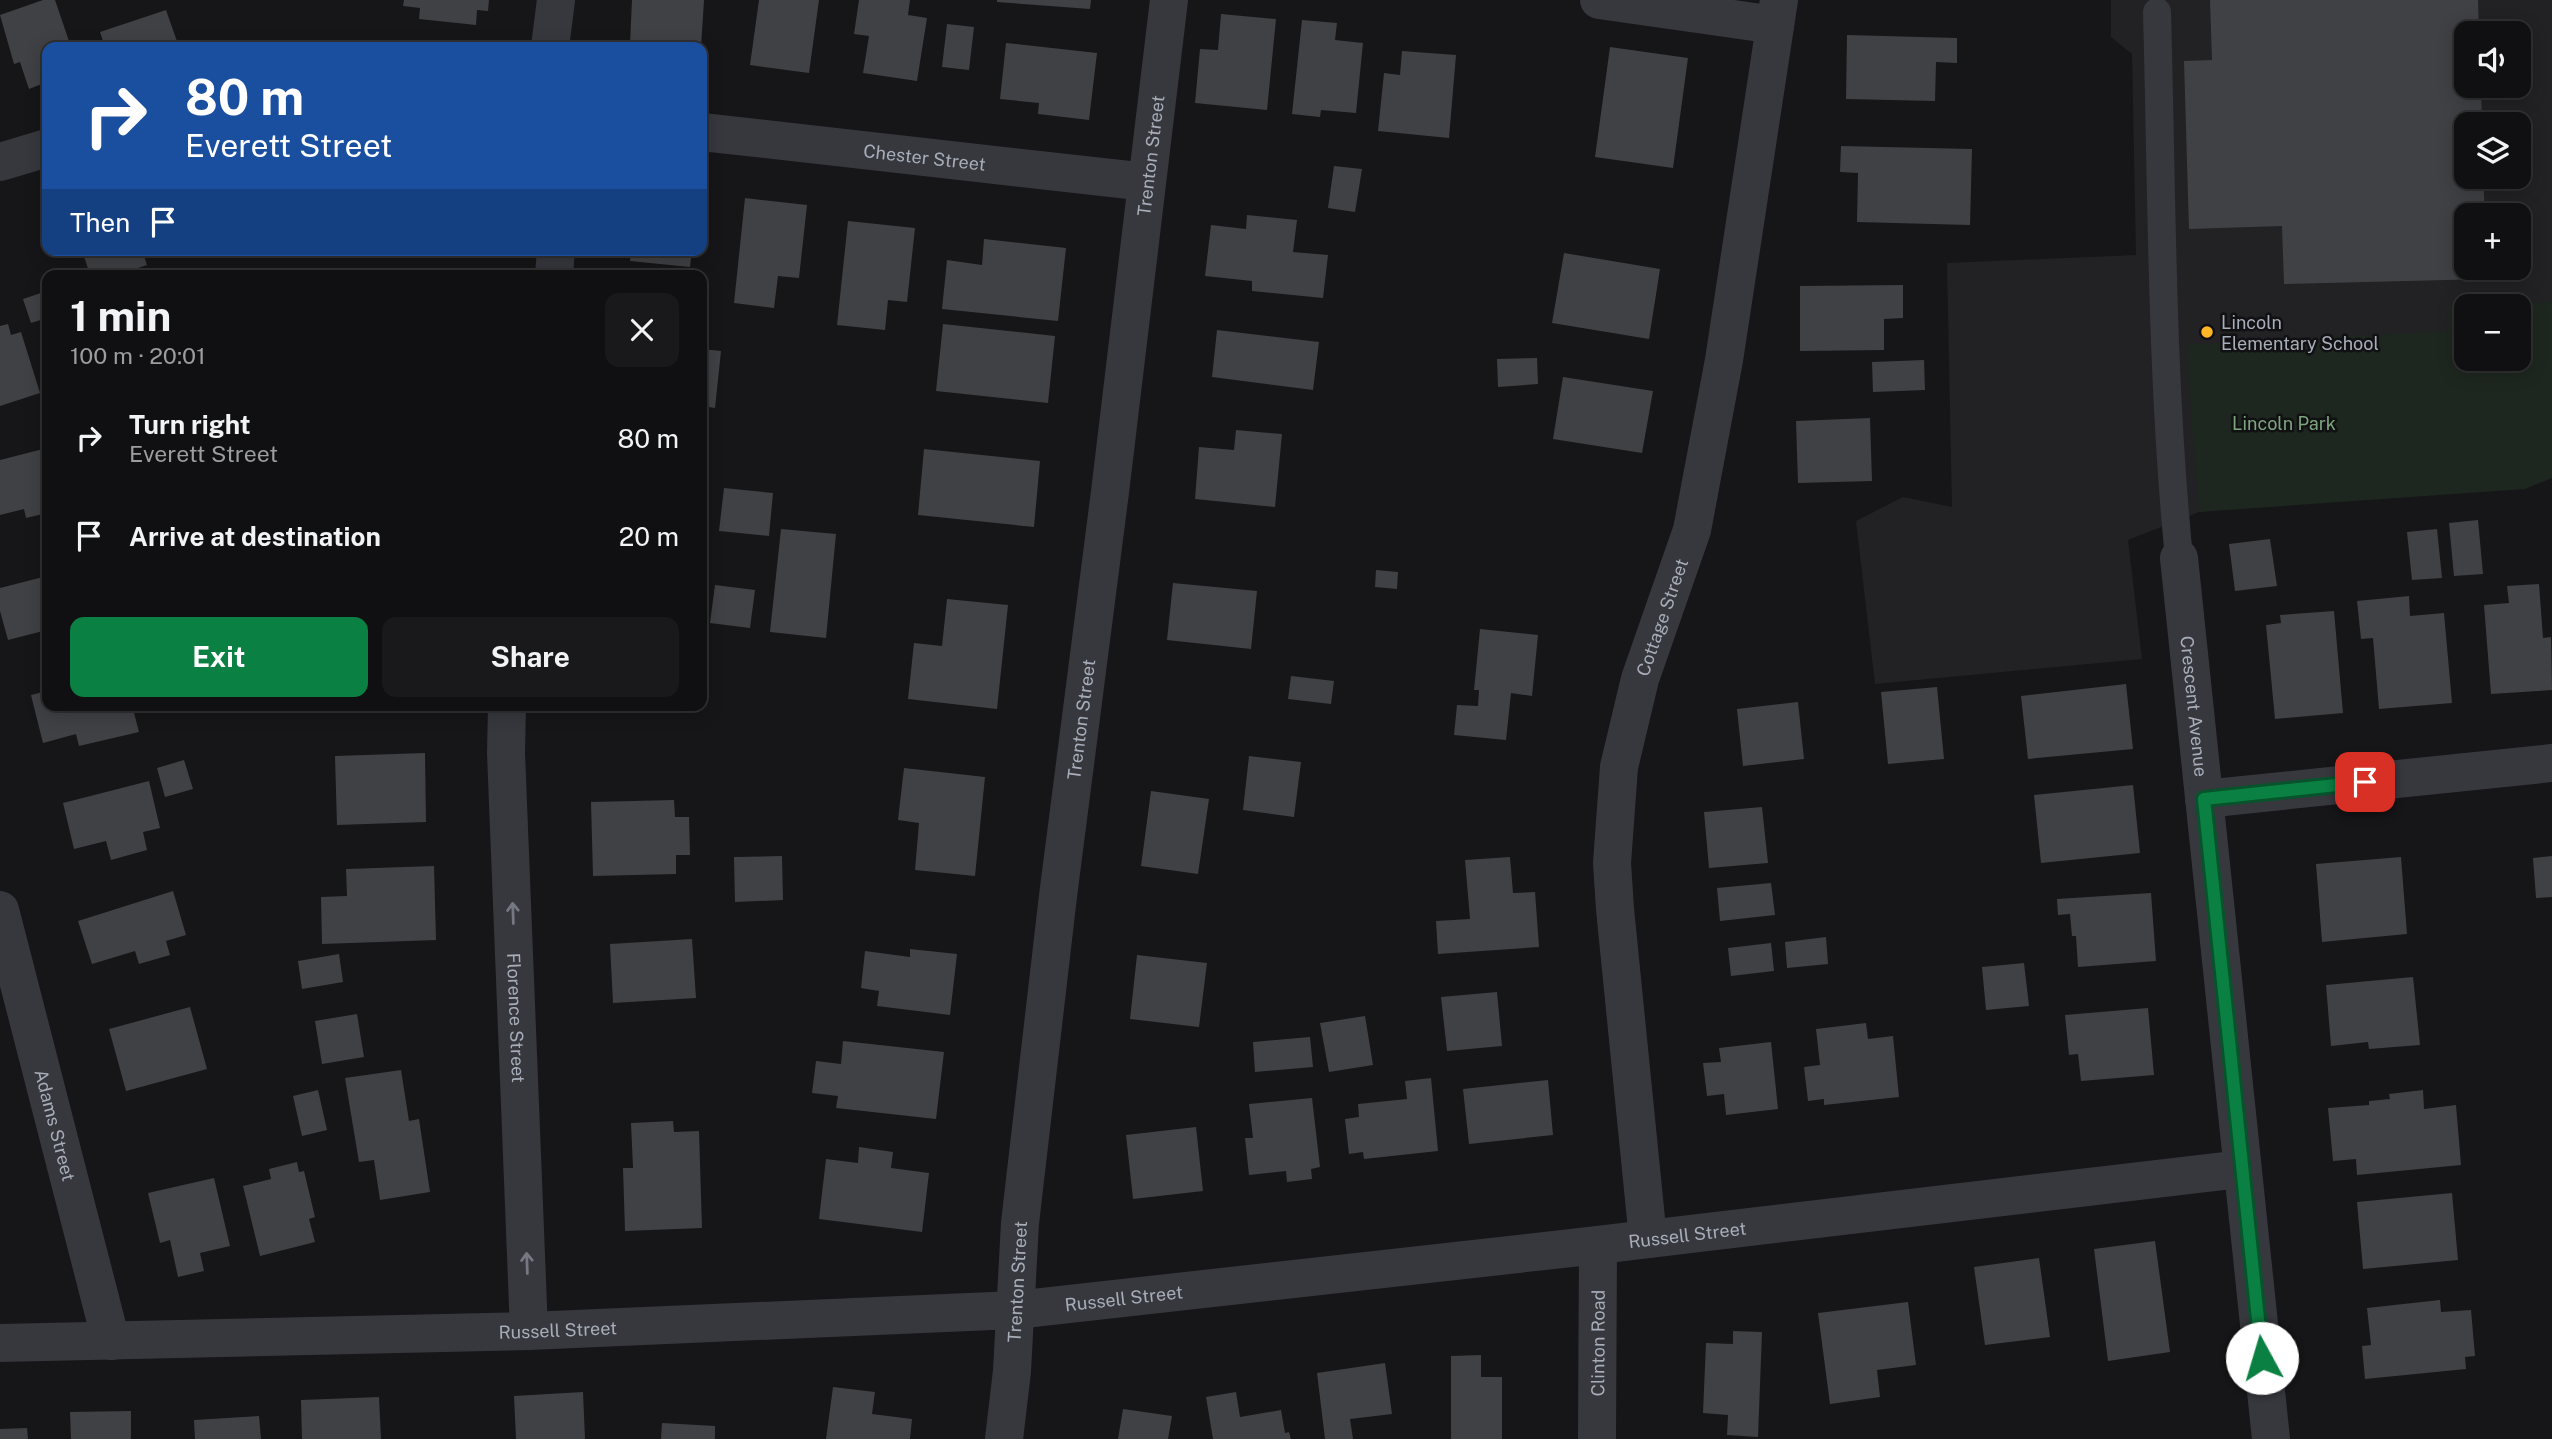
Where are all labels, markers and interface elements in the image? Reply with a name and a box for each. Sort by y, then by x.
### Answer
map controls [2454,21,2531,371]
button: sound [2454,21,2531,98]
text: 80 m [185,68,304,126]
icon: right [70,70,161,161]
street label: Trenton Street [1133,94,1168,217]
button: layers [2454,112,2531,189]
text: Everett Street [185,127,393,164]
street label: Chester Street [862,140,987,174]
icon: arrive [144,203,182,241]
button: + [2454,203,2531,280]
text: Then [70,207,130,238]
text: 1 min [70,291,171,340]
button: close [605,293,679,367]
button: − [2454,294,2531,371]
place label: Lincoln Elementary School [2221,312,2379,354]
marker: Lincoln Elementary School [2199,324,2215,340]
text: 100 m · 20:01 [70,342,206,369]
text: Turn right [129,409,251,440]
park label: Lincoln Park [2232,413,2336,434]
icon: right [70,419,108,457]
text: 80 m [618,423,679,454]
text: Everett Street [129,440,278,467]
icon: arrive [70,517,108,555]
text: Arrive at destination [129,521,381,552]
text: 20 m [619,521,679,552]
street label: Cottage Street [1631,556,1692,679]
button: Exit [70,617,368,697]
button: Share [382,617,679,697]
street label: Crescent Avenue [2177,635,2212,778]
street label: Trenton Street [1063,658,1099,781]
pin [2335,752,2395,812]
icon: arrive [2346,763,2384,801]
one-way arrow [506,902,519,925]
street label: Florence Street [503,952,530,1083]
street label: Adams Street [31,1067,80,1183]
street label: Russell Street [1627,1217,1747,1252]
street label: Trenton Street [1003,1220,1031,1343]
one-way arrow [520,1252,533,1275]
street label: Russell Street [1064,1281,1184,1315]
street label: Clinton Road [1587,1290,1608,1396]
street label: Russell Street [498,1317,618,1342]
position arrow [2225,1321,2299,1395]

